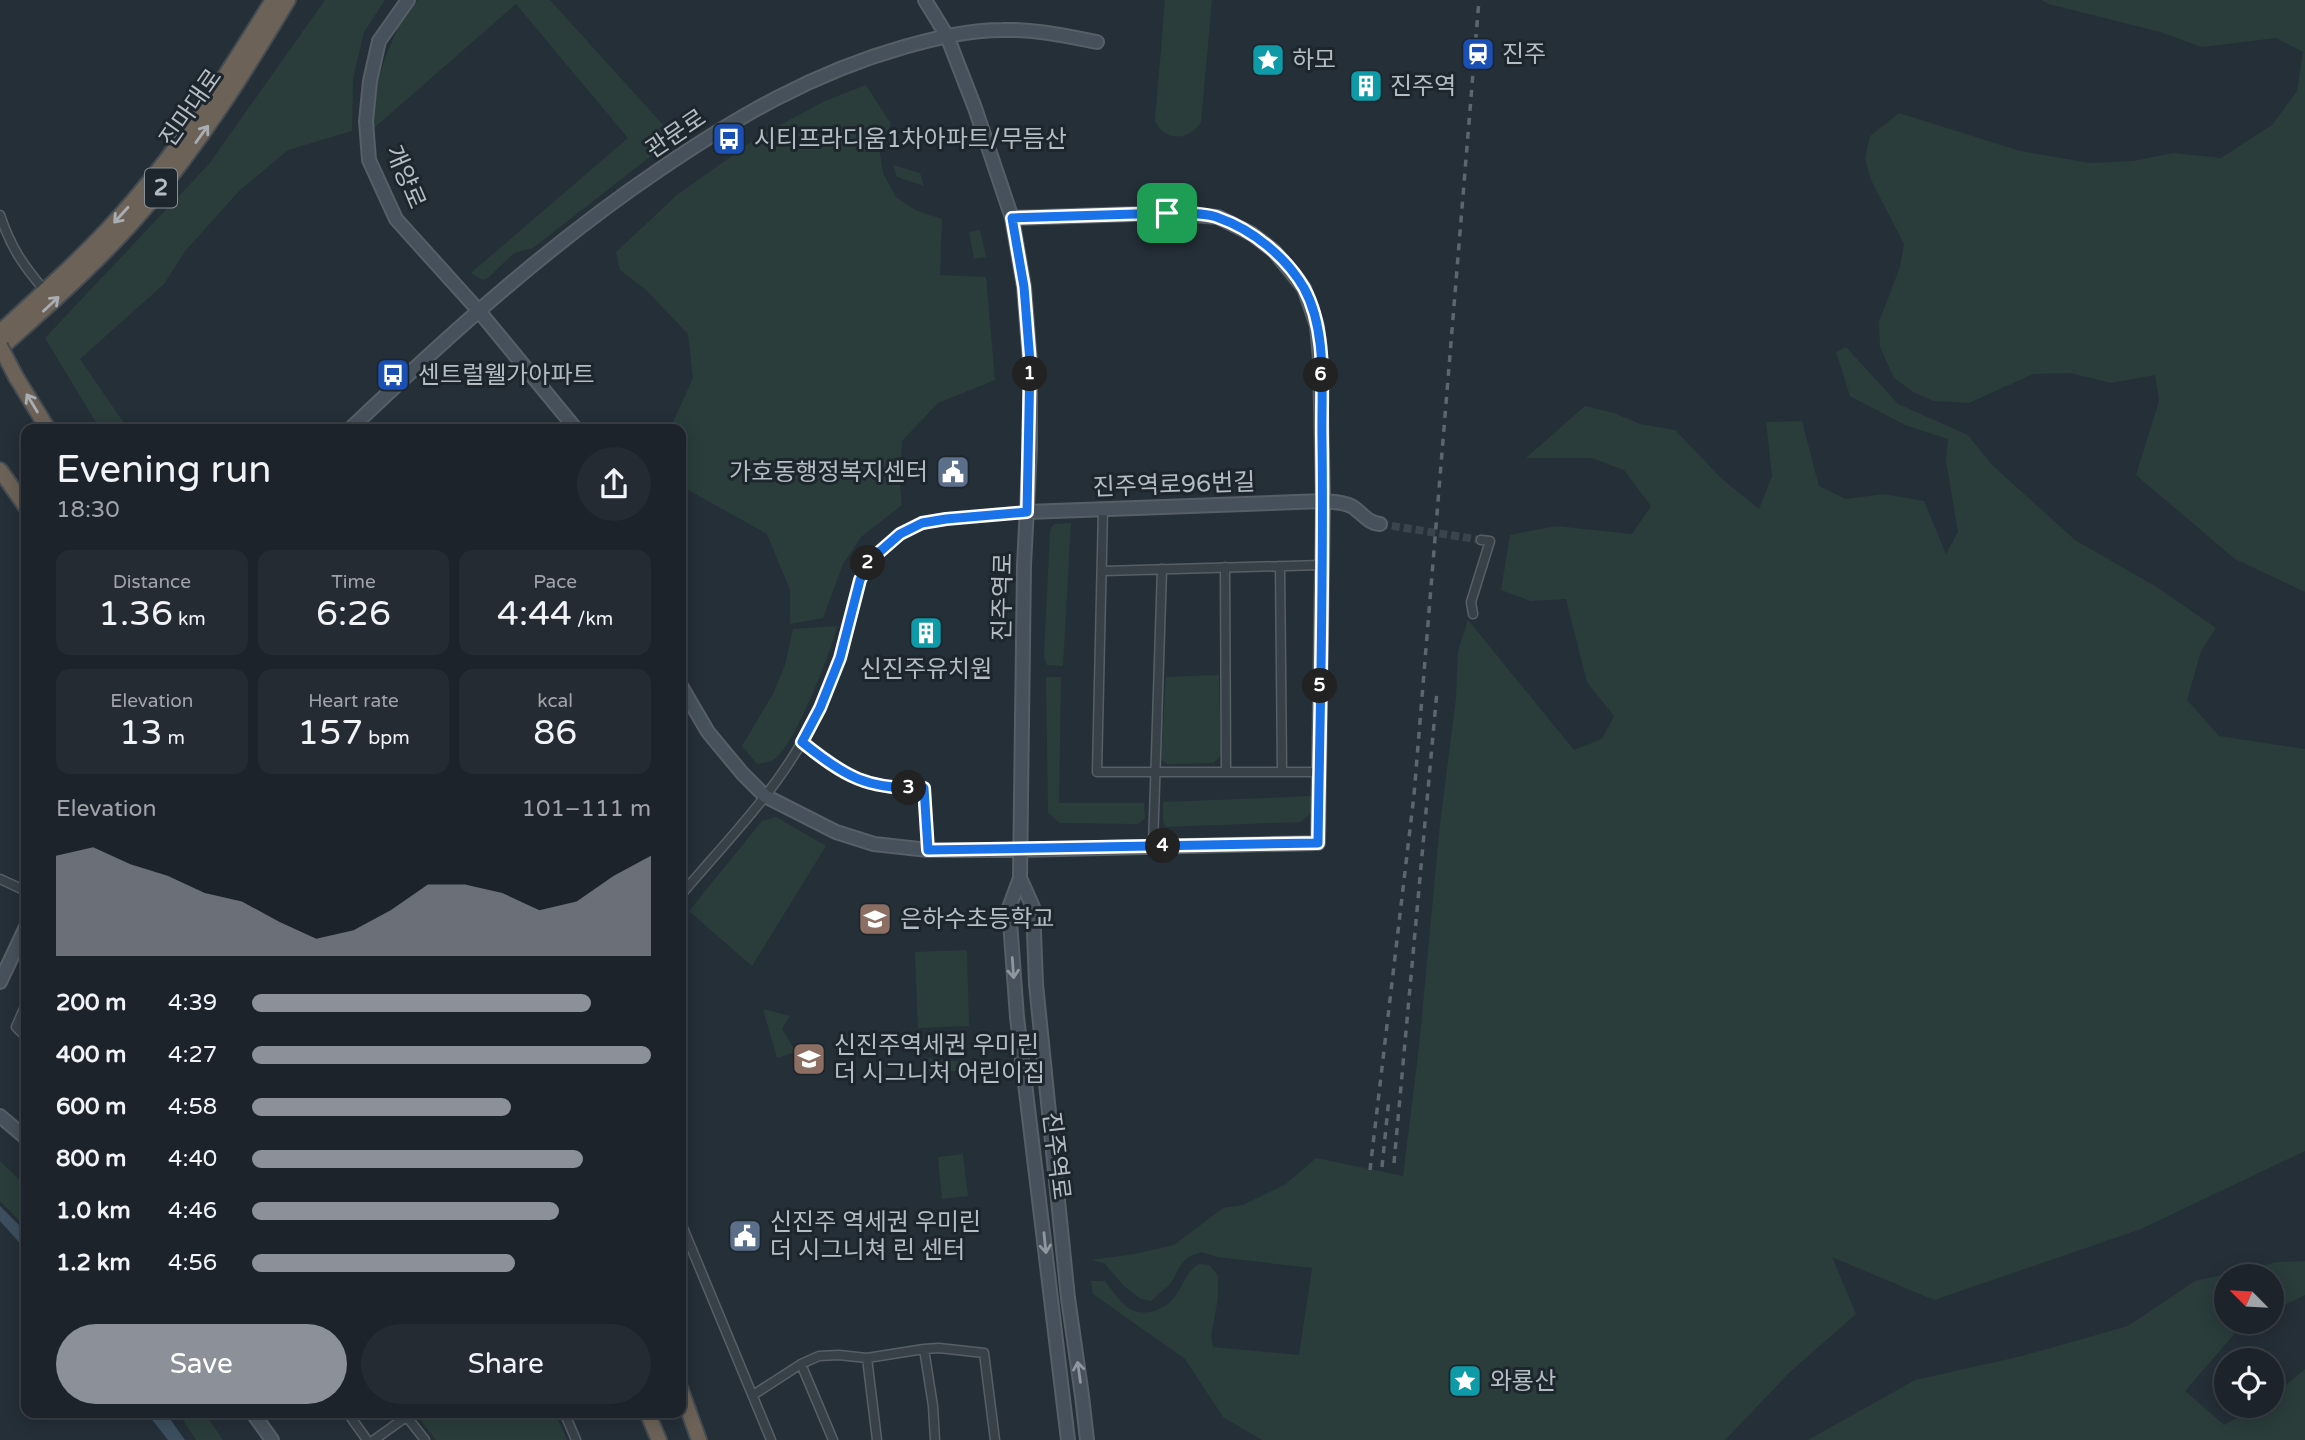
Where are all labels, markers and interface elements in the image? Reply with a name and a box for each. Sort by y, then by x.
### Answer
station icon: 진주 [1459,35,1497,73]
place label: 진주 [1502,40,1546,69]
place icon: 하모 [1249,41,1287,79]
place label: 하모 [1292,46,1336,75]
street label: 진마대로 [154,64,228,152]
building icon: 진주역 [1347,67,1385,105]
place label: 진주역 [1390,72,1456,101]
street label: 관문로 [640,103,712,165]
bus stop icon: 시티프라디움1차아파트/무듬산 [710,120,748,158]
one-way arrow [194,125,209,144]
place label: 시티프라디움1차아파트/무듬산 [754,125,1067,154]
street label: 개양로 [379,141,431,213]
road number: 2 [145,168,177,208]
pin [1137,183,1197,243]
icon: arrive [1148,194,1186,232]
one-way arrow [112,206,129,223]
one-way arrow [42,295,59,312]
bus stop icon: 센트럴웰가아파트 [374,356,412,394]
pin: 1 [1012,356,1048,392]
pin: 6 [1304,358,1338,392]
place label: 센트럴웰가아파트 [418,361,595,390]
text: 1 [1024,362,1035,384]
text: 6 [1315,363,1326,385]
one-way arrow [25,393,39,413]
text: Evening run [56,447,271,493]
button: share [577,447,651,521]
public building icon: 가호동행정복지센터 [934,453,972,491]
place label: 가호동행정복지센터 [729,458,928,487]
street label: 진주역로96번길 [1092,468,1256,502]
text: 18:30 [56,496,120,524]
pin: 2 [850,546,886,580]
text: 2 [862,551,873,573]
street label: 진주역로 [988,553,1018,641]
text: Distance [113,571,191,593]
text: Time [331,571,376,593]
text: Pace [533,571,577,593]
text: 1.36 [98,593,173,635]
text: 6:26 [316,593,391,635]
text: 4:44 [497,593,572,635]
text: km [173,608,206,630]
text: /km [572,608,613,630]
building icon: 신진주유치원 [907,614,945,652]
place label: 신진주유치원 [860,655,992,684]
pin: 5 [1302,668,1338,704]
text: 5 [1314,674,1325,696]
text: Elevation [110,690,193,712]
text: Heart rate [308,690,399,712]
text: kcal [537,690,573,712]
text: 13 [119,712,163,754]
text: 157 [297,712,363,754]
text: 86 [533,712,577,754]
text: m [163,727,185,749]
text: bpm [363,727,410,749]
pin: 3 [892,770,926,806]
text: 3 [903,776,914,798]
text: Elevation [56,795,157,823]
text: 101–111 m [522,795,651,823]
pin: 4 [1146,828,1180,864]
text: 4 [1157,834,1168,856]
school or university icon: 은하수초등학교 [856,900,894,938]
place label: 은하수초등학교 [900,905,1055,934]
one-way arrow [1007,957,1020,979]
text: 200 m [56,989,126,1017]
text: 4:39 [168,989,217,1017]
place label: 신진주역세권 우미린 더 시그니처 어린이집 [834,1031,1045,1088]
school or university icon: 신진주역세권 우미린 더 시그니처 어린이집 [790,1040,828,1078]
text: 400 m [56,1041,126,1069]
text: 4:27 [168,1041,217,1069]
text: 600 m [56,1093,126,1121]
text: 4:58 [168,1093,217,1121]
street label: 진주역로 [1036,1110,1076,1202]
text: 800 m [56,1145,126,1173]
text: 4:40 [168,1145,217,1173]
text: 1.0 km [56,1197,131,1225]
text: 4:46 [168,1197,217,1225]
place label: 신진주 역세권 우미린 더 시그니쳐 린 센터 [770,1208,981,1265]
public building icon: 신진주 역세권 우미린 더 시그니쳐 린 센터 [726,1217,764,1255]
one-way arrow [1039,1231,1052,1254]
text: 1.2 km [56,1249,131,1277]
text: 4:56 [168,1249,217,1277]
north arrow [2214,1264,2284,1334]
map controls [2214,1264,2284,1418]
button: Save [56,1324,347,1404]
button: Share [361,1324,651,1404]
button: locate [2214,1348,2284,1418]
one-way arrow [1072,1361,1085,1384]
place icon: 와룡산 [1446,1362,1484,1400]
place label: 와룡산 [1490,1367,1556,1396]

